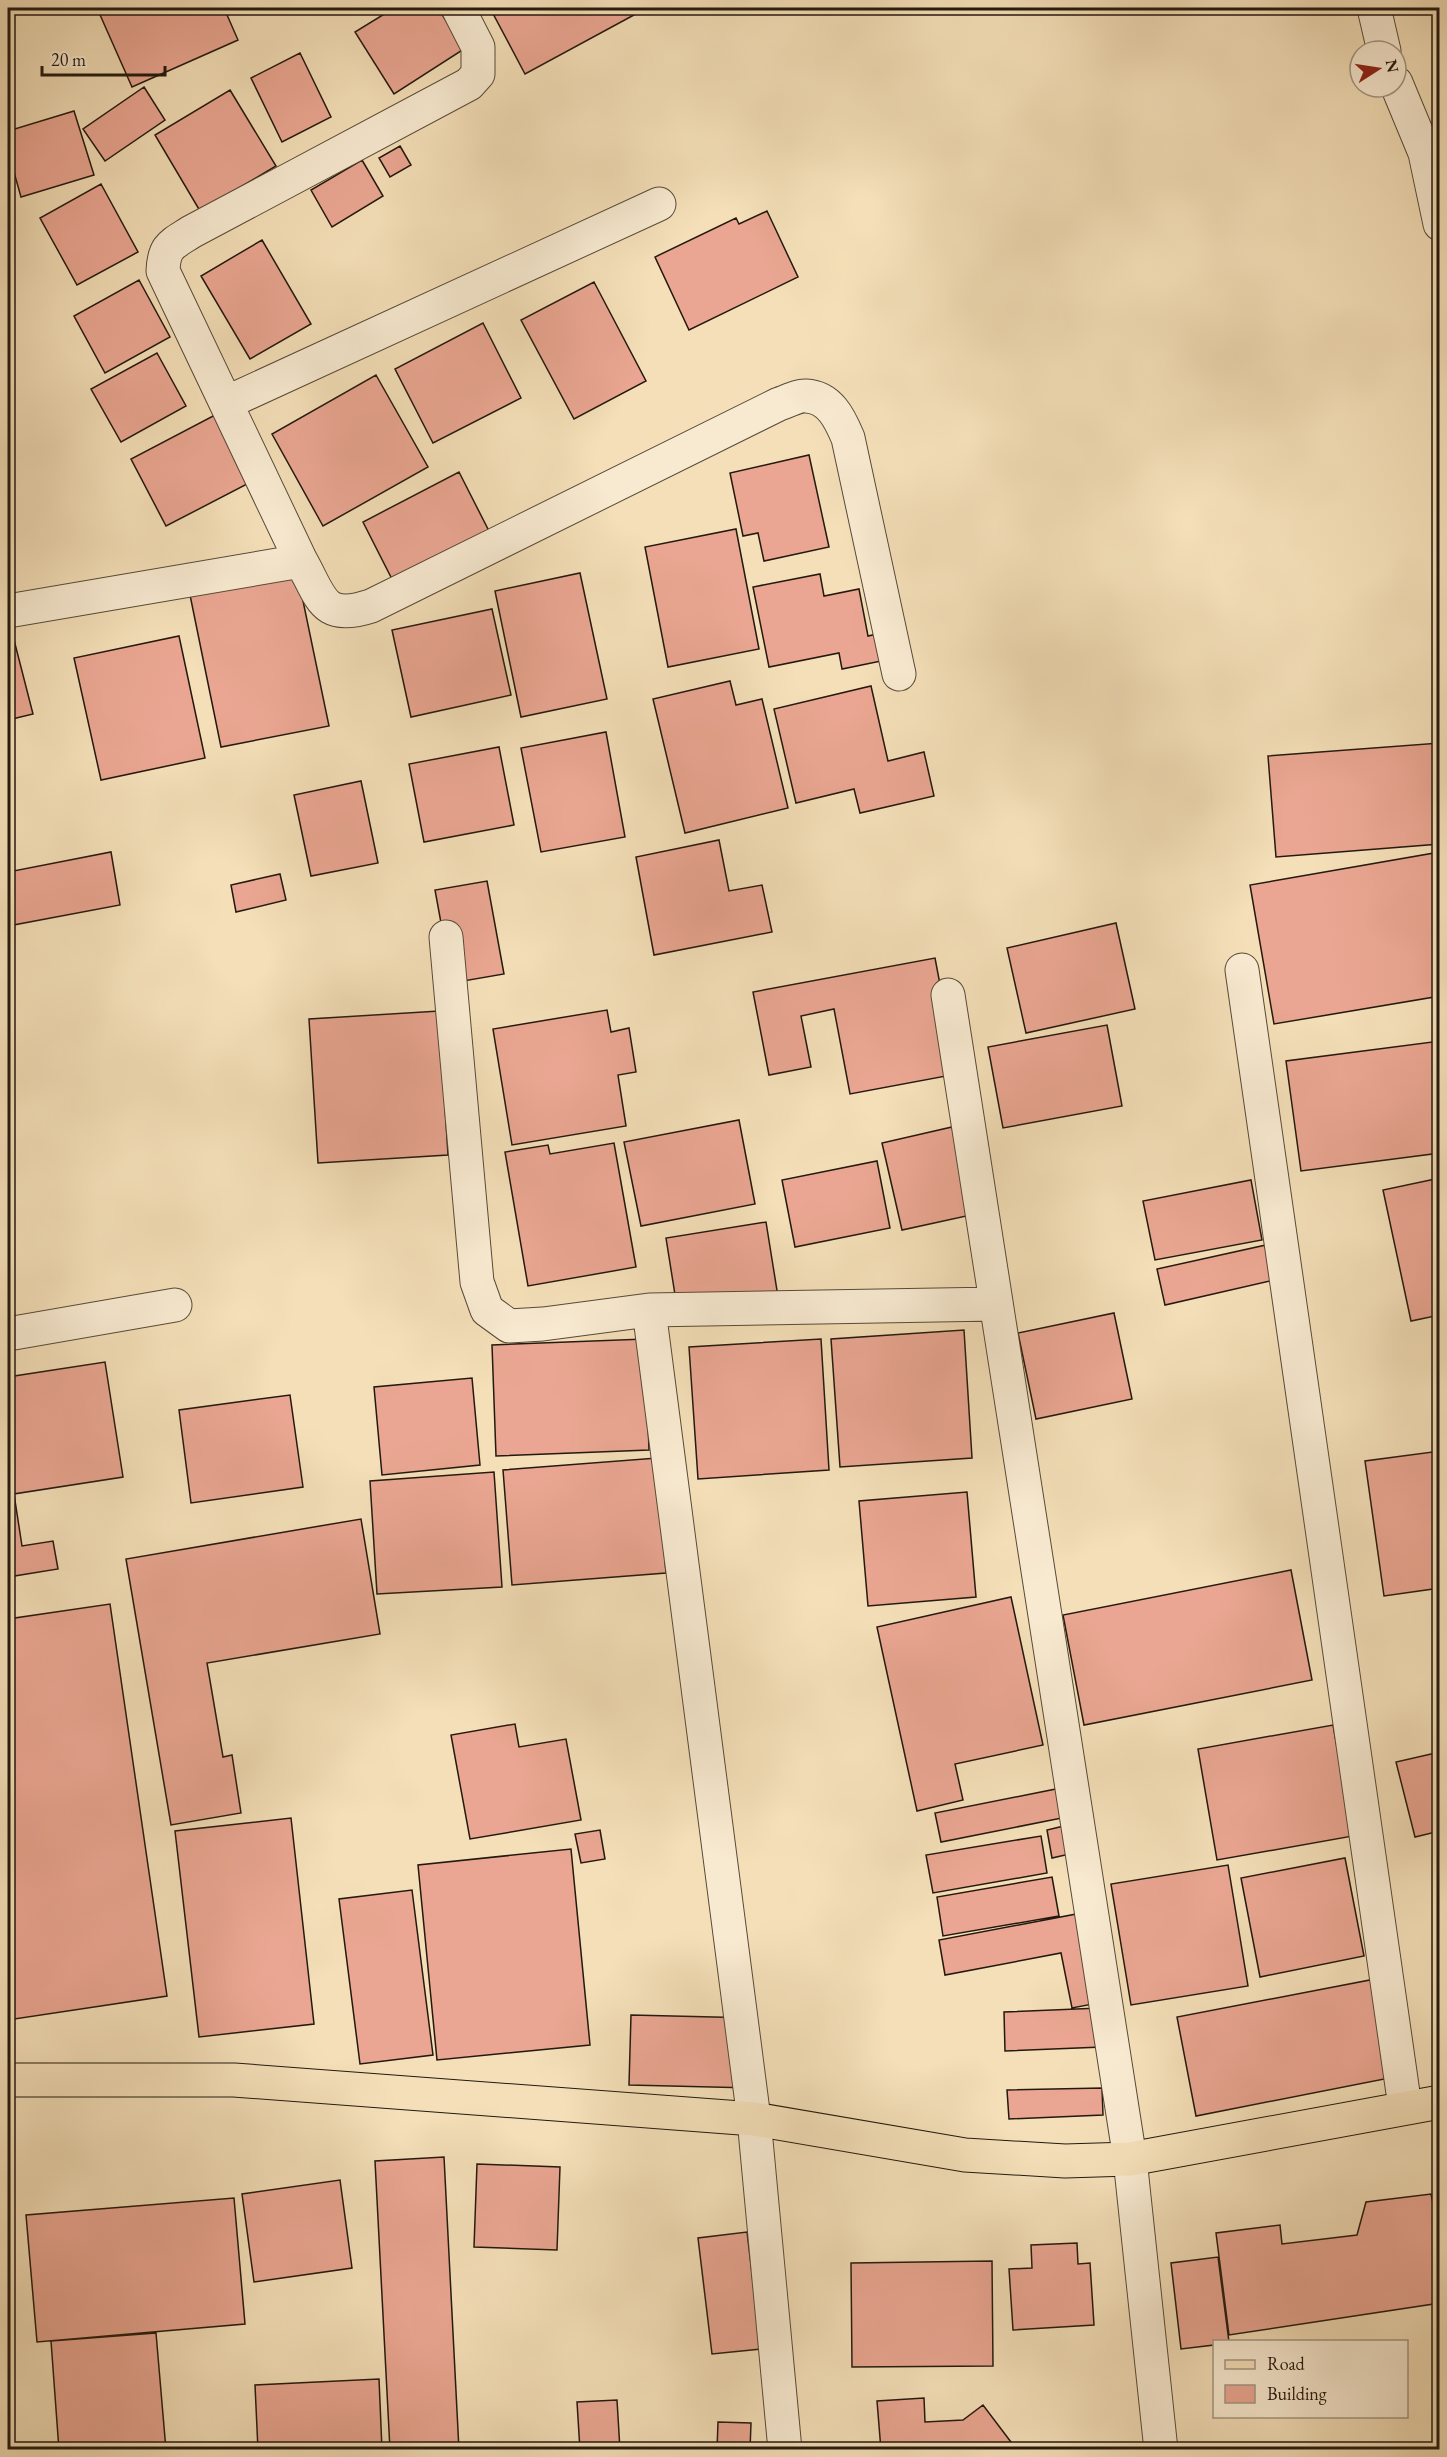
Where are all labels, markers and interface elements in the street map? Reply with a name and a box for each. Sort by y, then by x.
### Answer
scale bar [42,39,165,77]
north arrow [1348,39,1408,99]
text: 20 m [51,48,86,71]
text: N [1381,57,1404,75]
legend [1213,2340,1408,2418]
text: Road [1267,2352,1306,2375]
text: Building [1267,2382,1327,2405]

